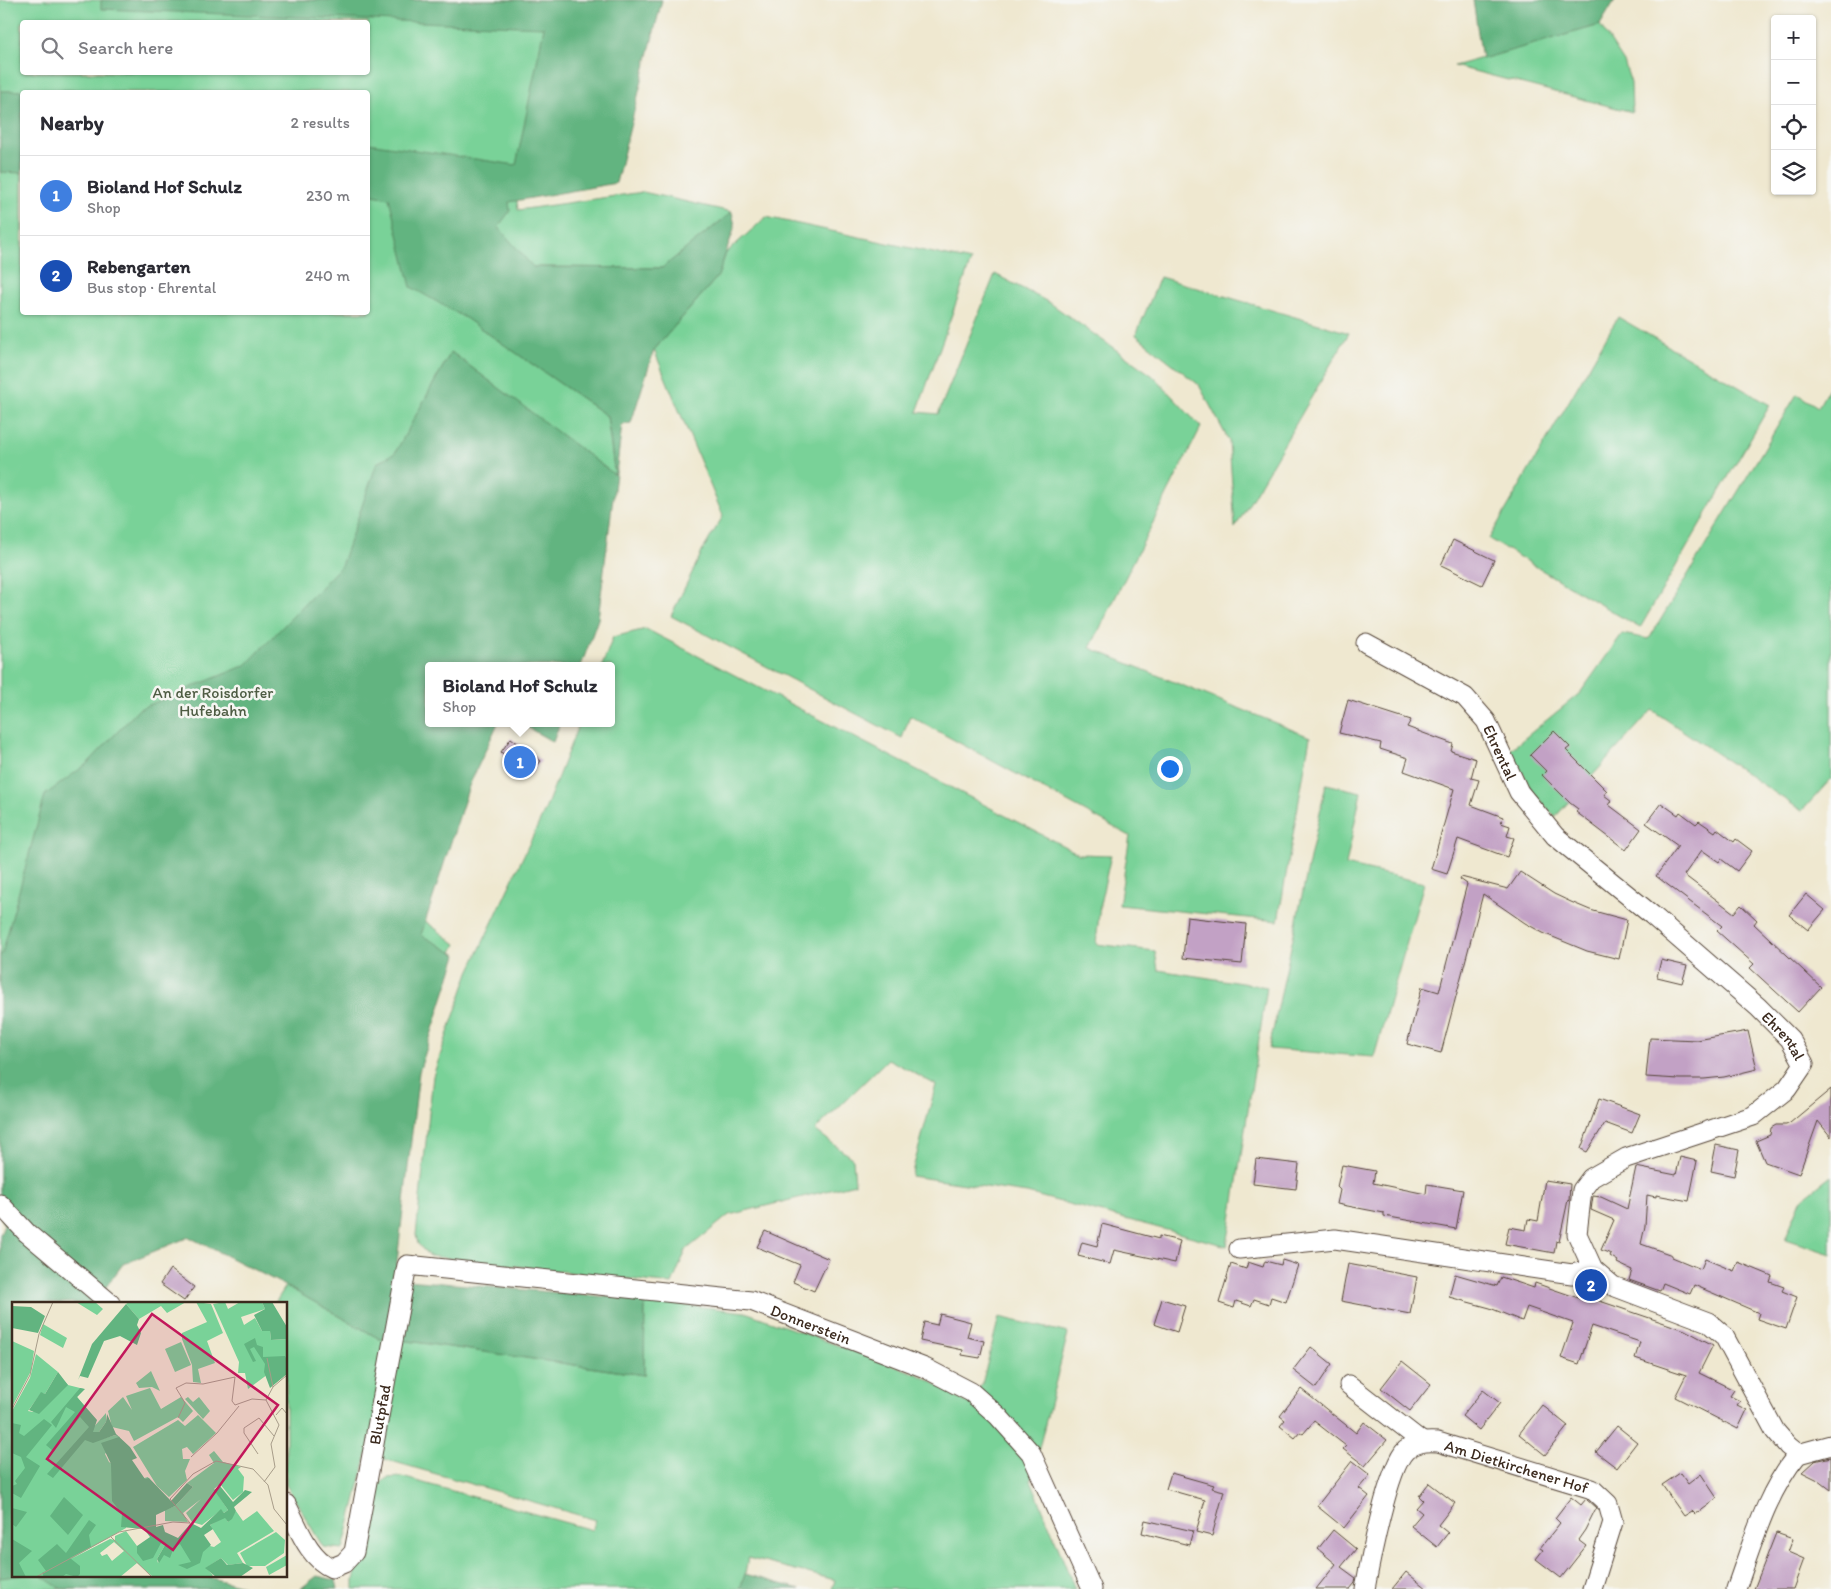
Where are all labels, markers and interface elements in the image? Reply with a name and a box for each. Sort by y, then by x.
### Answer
map controls [1771,15,1816,195]
button: + [1771,15,1816,60]
search box [20,20,370,75]
icon: search [38,34,66,62]
text: Search here [78,36,173,59]
button: − [1771,60,1816,105]
button: locate [1771,105,1816,150]
text: Nearby [40,110,104,135]
text: 2 results [290,113,350,132]
button: layers [1771,150,1816,195]
text: Bioland Hof Schulz [87,175,242,198]
text: 1 [52,186,60,205]
text: 230 m [306,186,350,205]
text: Shop [87,198,121,217]
text: Rebengarten [87,255,191,278]
text: 2 [52,266,60,285]
text: 240 m [305,266,350,285]
text: Bus stop · Ehrental [87,278,216,297]
popup [425,662,615,727]
text: Bioland Hof Schulz [443,674,597,697]
park label: An der Roisdorfer Hufebahn [153,683,273,720]
text: Shop [443,697,476,716]
street label: Ehrental [1479,722,1521,783]
pin: 1 [504,743,536,781]
your location [1157,756,1183,782]
street label: Ehrental [1758,1007,1809,1064]
pin: 2 [1575,1266,1607,1304]
street label: Donnerstein [768,1300,853,1348]
inset map [12,1302,288,1576]
street label: Blutpfad [365,1383,395,1446]
street label: Am Dietkirchener Hof [1442,1436,1592,1498]

